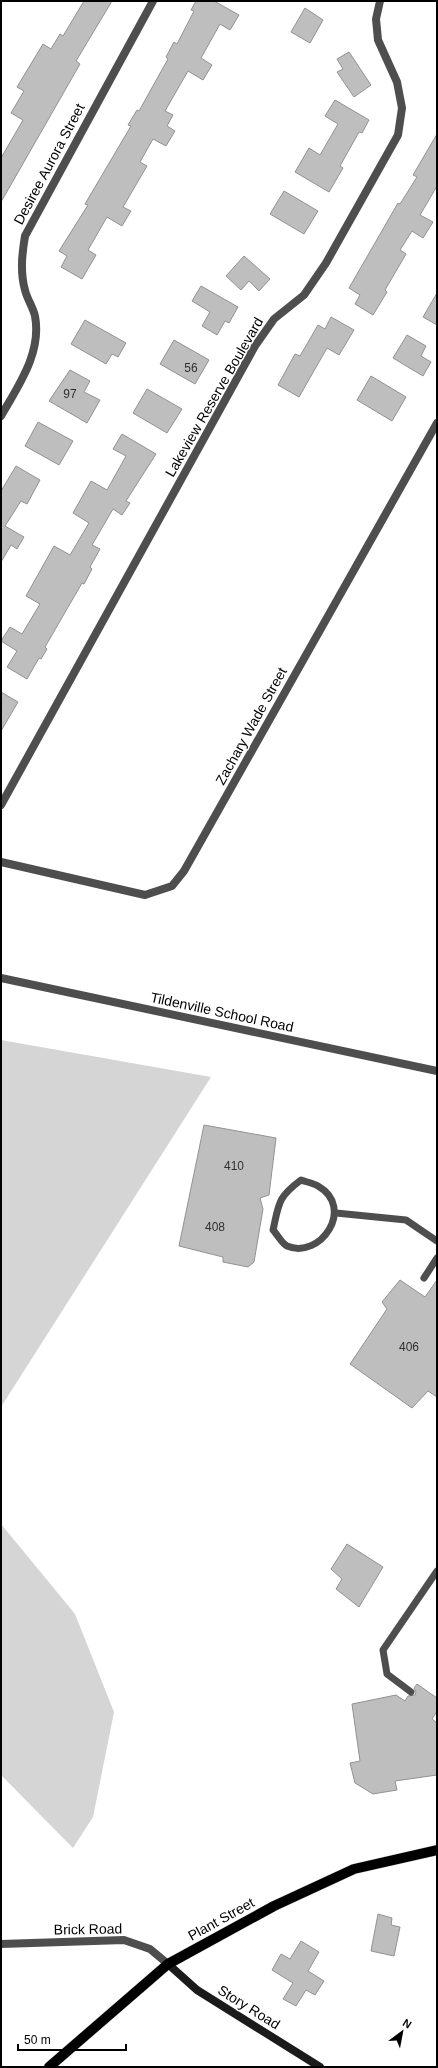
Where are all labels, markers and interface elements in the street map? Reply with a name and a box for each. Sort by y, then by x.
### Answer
street label: Desiree Aurora Street [10,101,88,227]
street label: Lakeview Reserve Boulevard [162,314,266,480]
house number: 56 [184,361,198,375]
house number: 97 [63,387,77,401]
street label: Zachary Wade Street [212,664,290,788]
street label: Tildenville School Road [149,989,295,1035]
house number: 410 [224,1159,244,1173]
house number: 408 [205,1220,225,1234]
house number: 406 [399,1340,419,1354]
street label: Plant Street [185,1894,257,1944]
street label: Brick Road [54,1920,122,1938]
street label: Story Road [215,1982,283,2032]
north arrow [382,2012,422,2052]
text: N [401,2016,414,2031]
scale bar [18,2026,126,2052]
text: 50 m [24,2033,51,2047]

